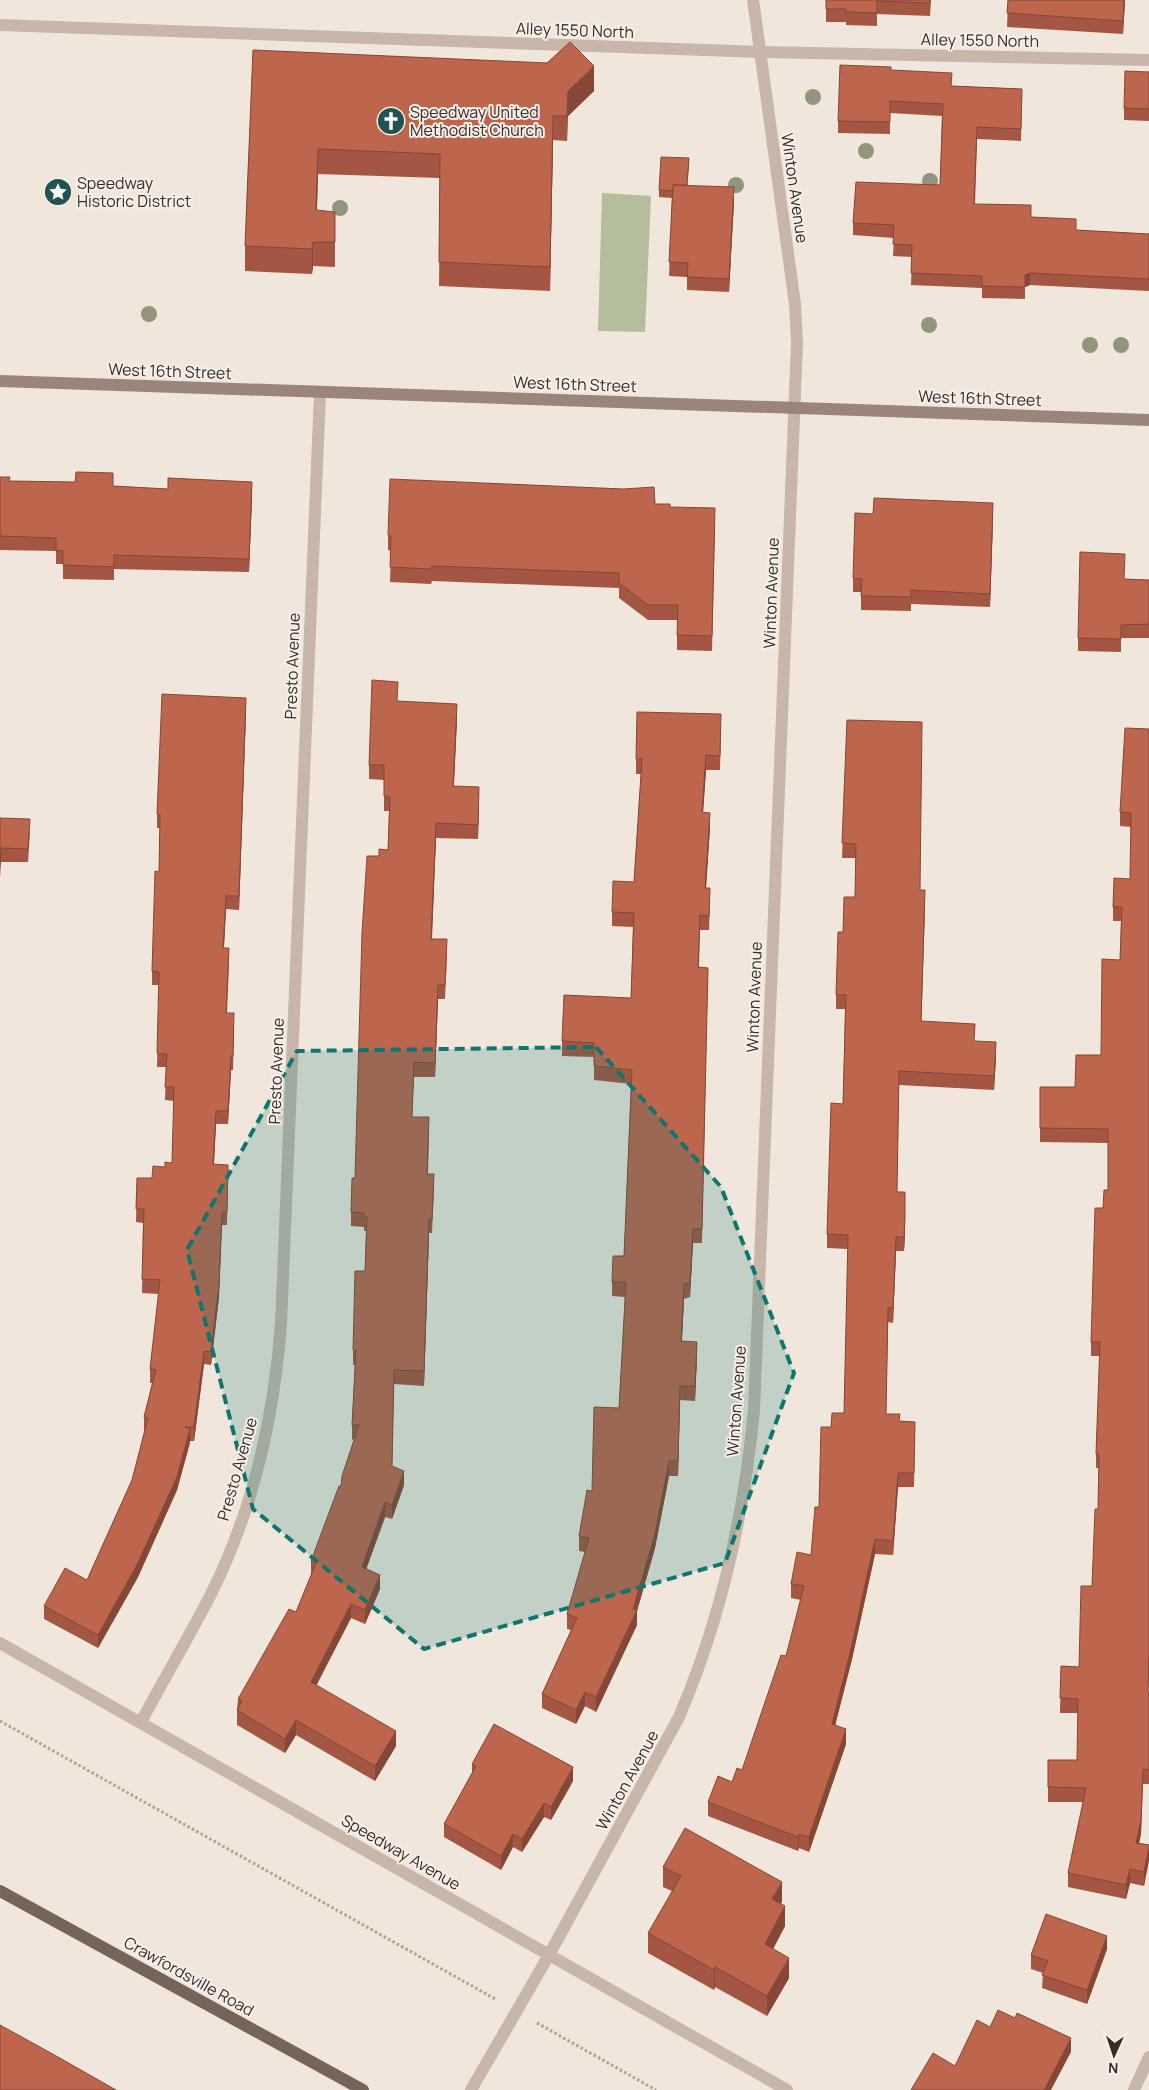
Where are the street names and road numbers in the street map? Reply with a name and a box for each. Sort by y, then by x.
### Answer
street label: Alley 1550 North [516,17,634,43]
street label: Alley 1550 North [921,28,1039,52]
street label: Winton Avenue [776,132,814,244]
street label: West 16th Street [108,358,232,384]
street label: West 16th Street [513,371,637,397]
street label: West 16th Street [918,385,1042,411]
street label: Winton Avenue [758,537,784,649]
street label: Presto Avenue [279,612,305,720]
street label: Winton Avenue [741,941,767,1053]
street label: Presto Avenue [263,1017,289,1125]
street label: Winton Avenue [721,1345,751,1457]
street label: Presto Avenue [212,1415,262,1523]
street label: Winton Avenue [590,1726,664,1834]
street label: Speedway Avenue [337,1809,465,1895]
street label: Crawfordsville Road [120,1931,258,2021]

